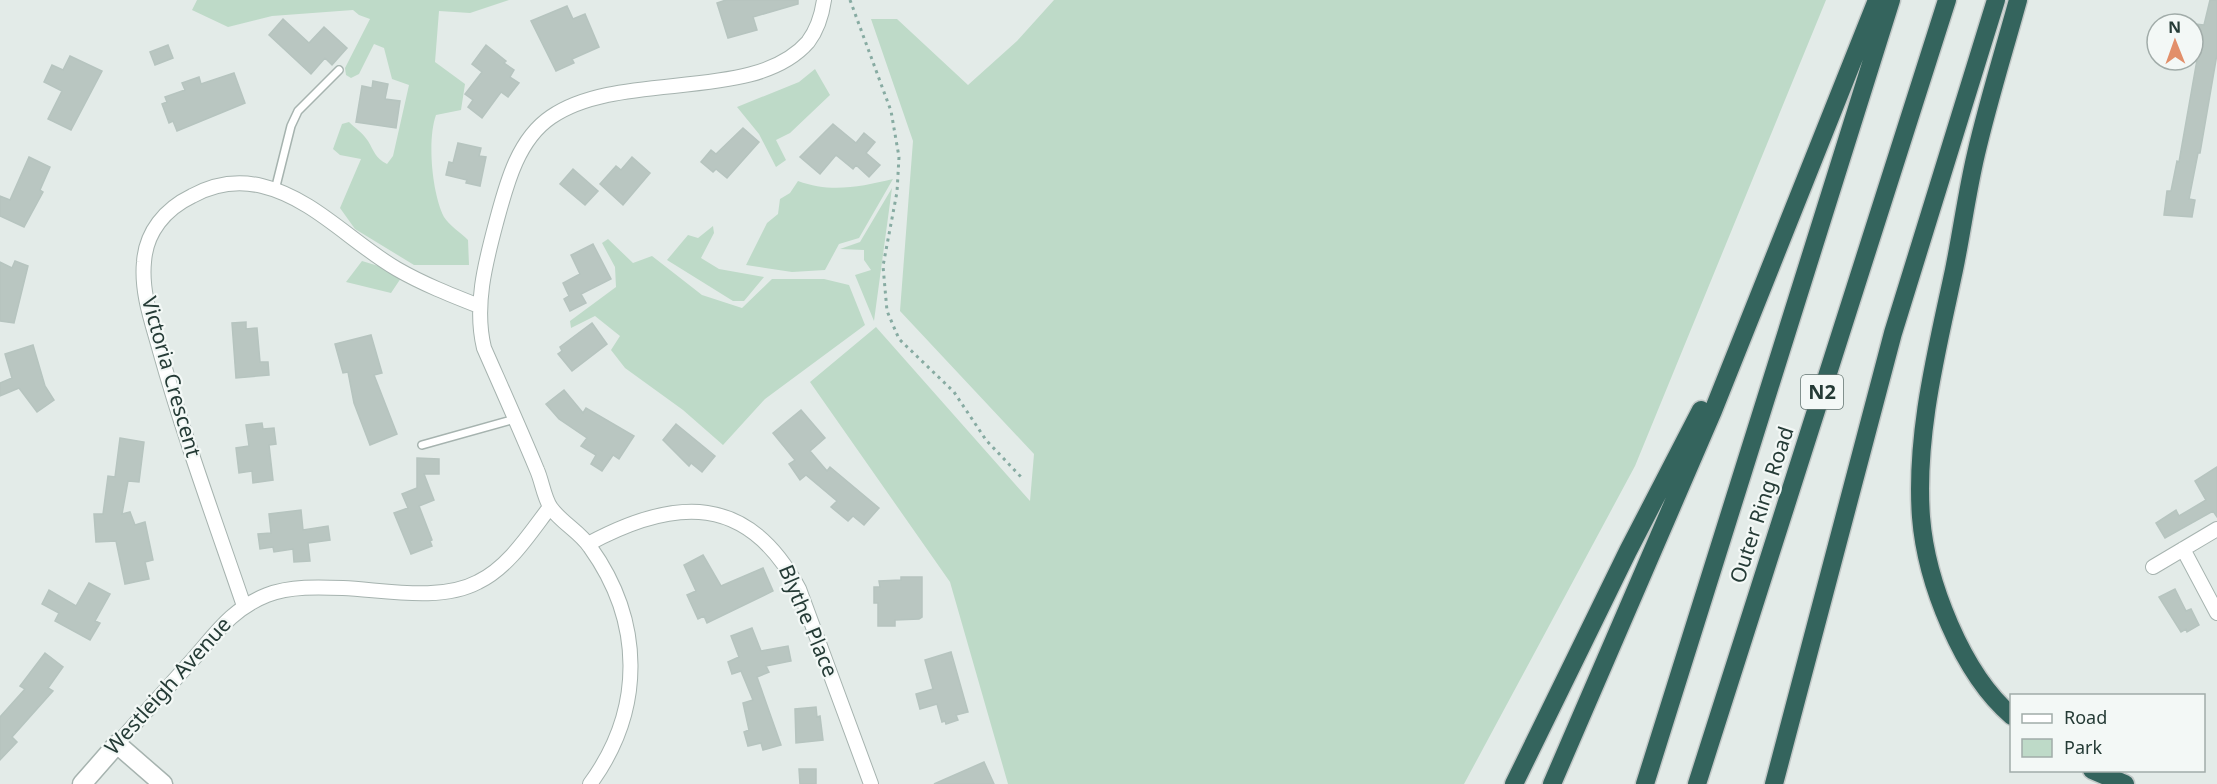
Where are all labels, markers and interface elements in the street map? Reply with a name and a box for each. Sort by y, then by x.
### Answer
north arrow [2145,12,2205,72]
text: N [2168,16,2181,38]
street label: Victoria Crescent [136,293,208,461]
road number: N2 [1801,375,1843,409]
street label: Outer Ring Road [1723,423,1800,587]
street label: Blythe Place [773,560,845,681]
street label: Westleigh Avenue [98,610,237,760]
legend [2010,694,2205,772]
text: Road [2064,705,2107,729]
text: Park [2064,735,2102,759]

